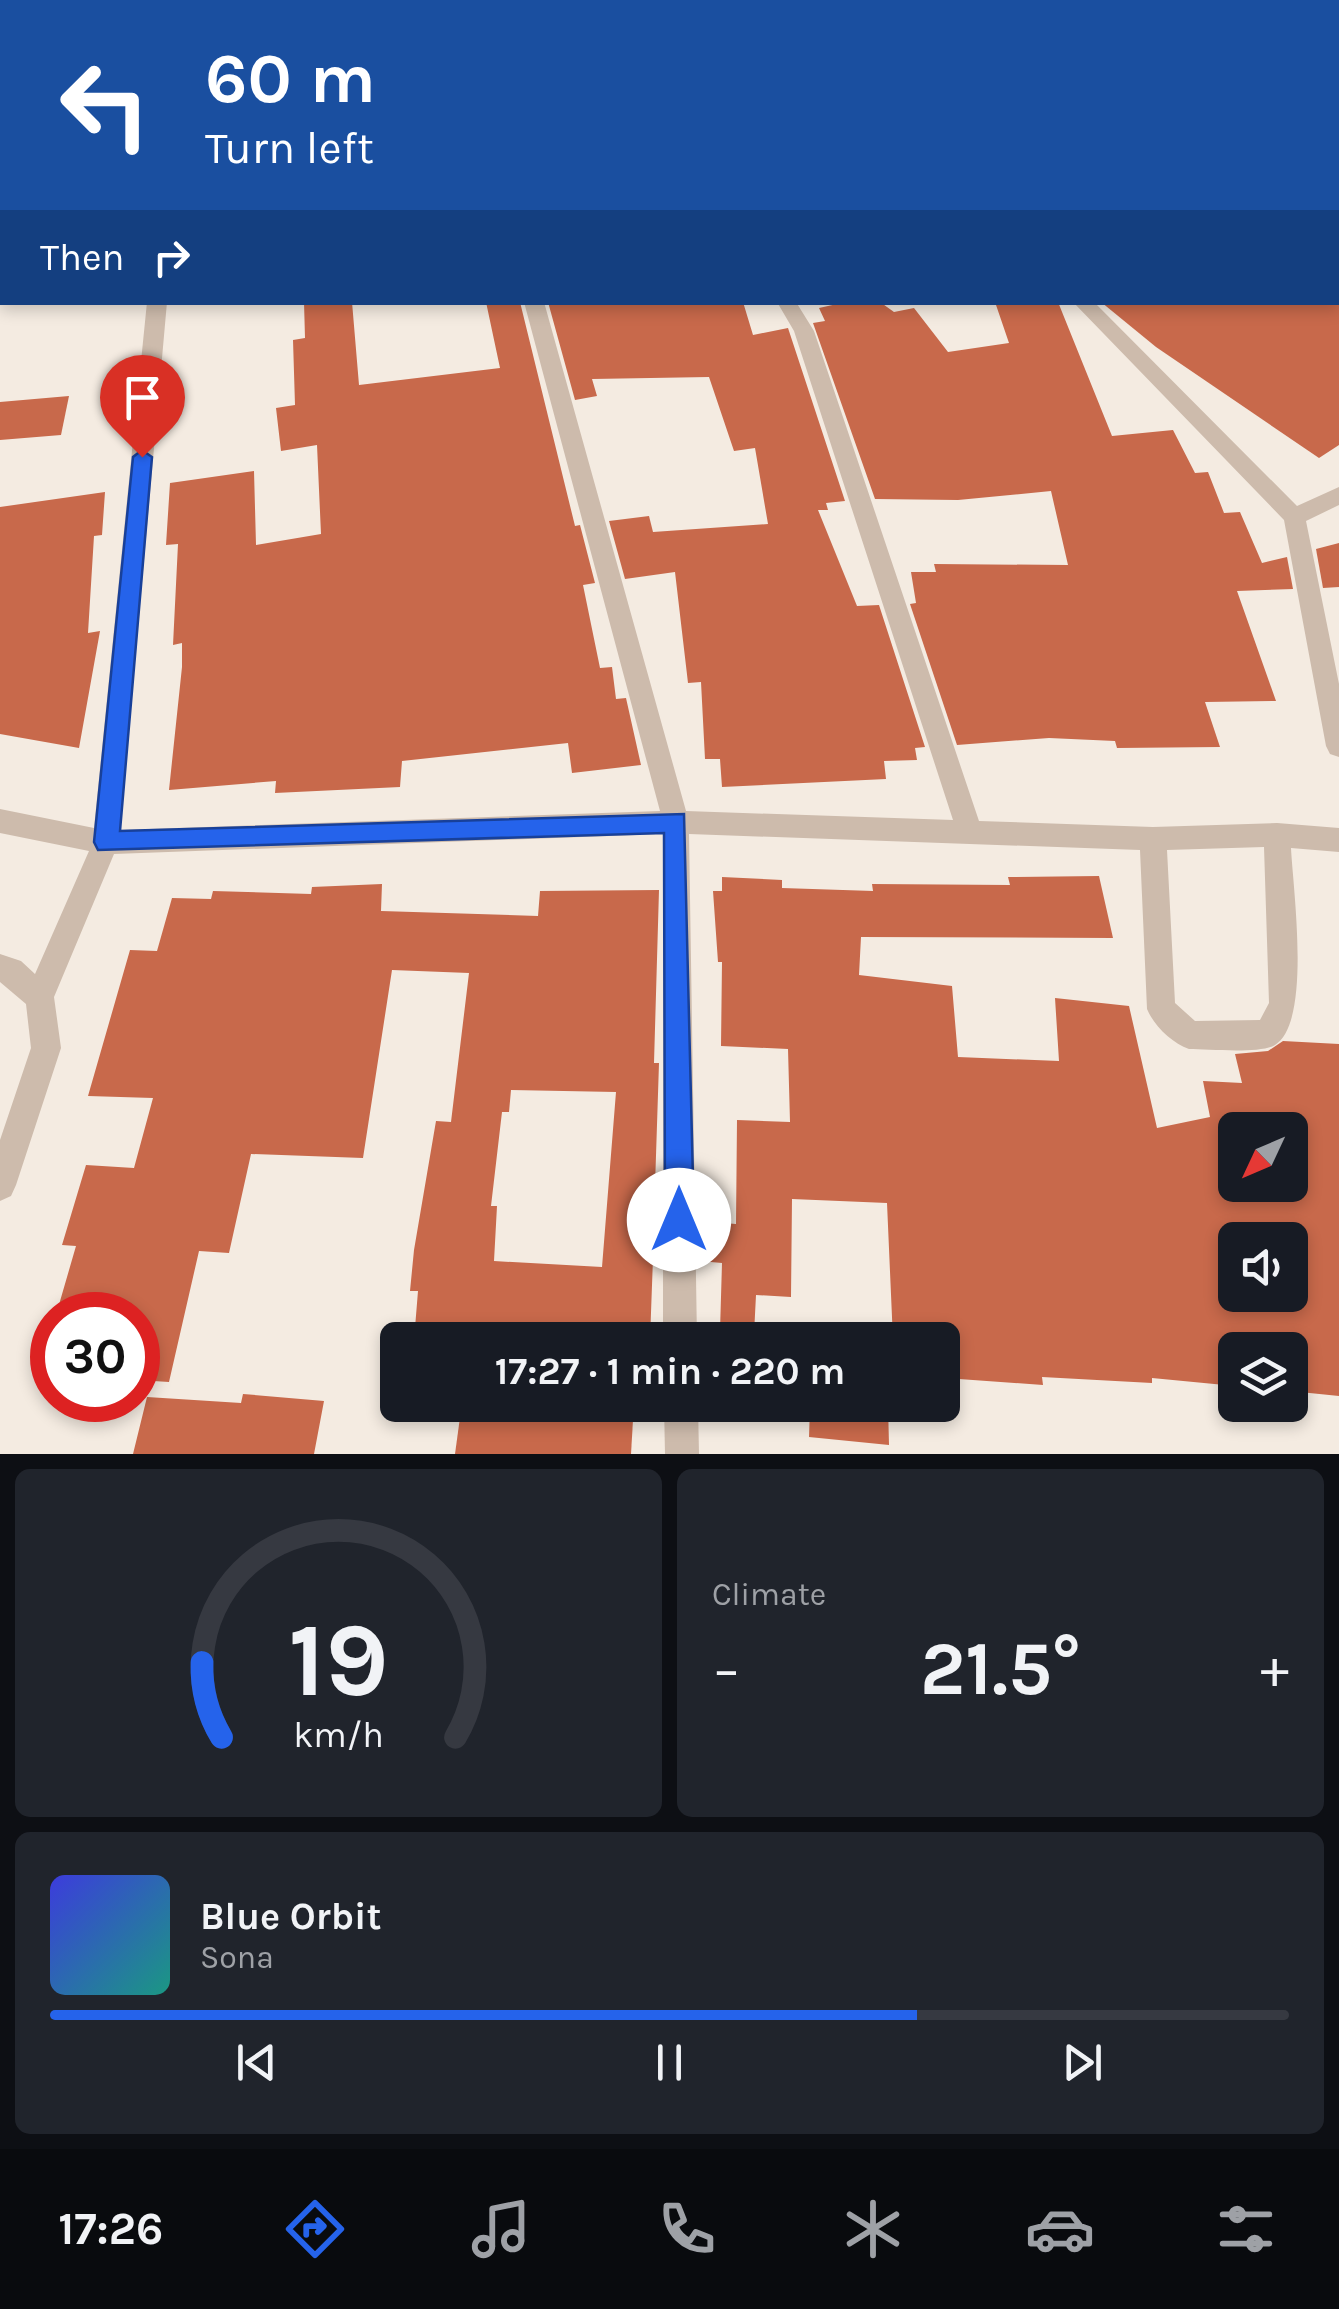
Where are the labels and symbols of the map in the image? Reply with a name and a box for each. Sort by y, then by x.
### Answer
pin [100,355,185,458]
north arrow [1218,1112,1308,1202]
position arrow [627,1168,731,1272]
speed limit sign: 30 [30,1292,160,1422]

